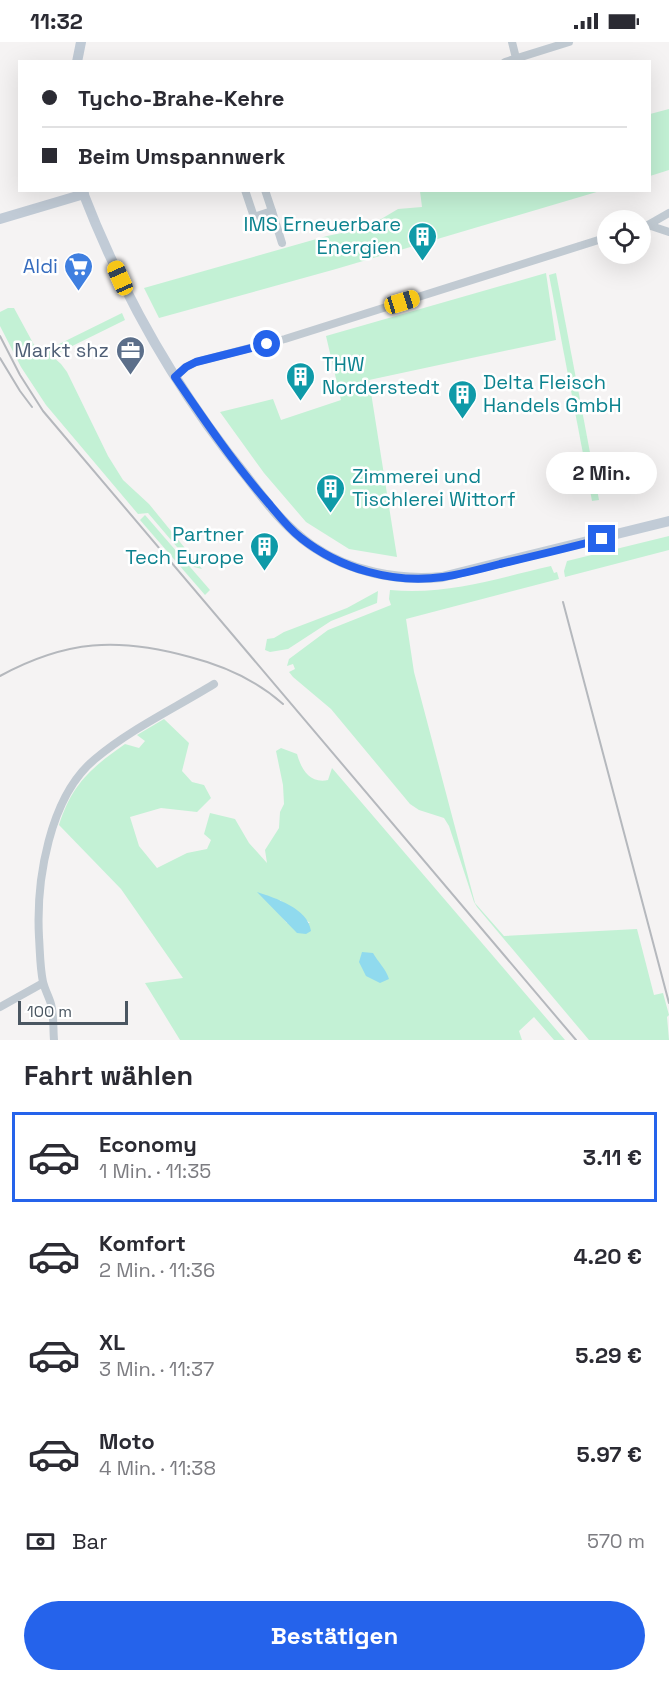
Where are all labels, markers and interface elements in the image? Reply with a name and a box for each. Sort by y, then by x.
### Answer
text: 11:32 [30,7,83,35]
text: Tycho-Brahe-Kehre [78,84,285,112]
text: Beim Umspannwerk [78,142,286,170]
map controls [597,210,651,264]
button: locate [597,210,651,264]
place label: IMS Erneuerbare Energien [244,211,401,260]
building icon: IMS Erneuerbare Energien [406,220,438,262]
supermarket icon: Aldi [63,250,95,292]
place label: Aldi [23,253,58,279]
car [104,258,136,298]
car [382,288,422,316]
route start [253,330,280,357]
office icon: Markt shz [114,334,146,376]
place label: Markt shz [14,337,109,363]
place label: THW Norderstedt [322,351,440,400]
building icon: THW Norderstedt [285,360,317,402]
place label: Delta Fleisch Handels GmbH [483,369,622,418]
building icon: Delta Fleisch Handels GmbH [446,378,478,420]
callout: 2 Min. [546,452,658,494]
text: 2 Min. [572,460,631,486]
place label: Zimmerei und Tischlerei Wittorf [352,463,516,512]
building icon: Zimmerei und Tischlerei Wittorf [315,472,347,514]
place label: Partner Tech Europe [125,521,244,570]
route end [588,525,615,552]
building icon: Partner Tech Europe [249,530,281,572]
scale bar [18,998,128,1025]
text: 100 m [27,1001,72,1022]
text: Fahrt wählen [24,1058,193,1093]
icon: car [27,1130,81,1184]
text: Economy [99,1130,197,1158]
text: 3.11 € [583,1143,642,1171]
text: 1 Min. · 11:35 [99,1158,211,1184]
icon: car [27,1229,81,1283]
text: Komfort [99,1229,186,1257]
text: 4.20 € [574,1242,642,1270]
text: 2 Min. · 11:36 [99,1257,215,1283]
icon: car [27,1328,81,1382]
text: XL [99,1328,125,1356]
text: 5.29 € [575,1341,642,1369]
text: 3 Min. · 11:37 [99,1356,214,1382]
icon: car [27,1427,81,1481]
text: Moto [99,1427,155,1455]
text: 5.97 € [576,1440,642,1468]
text: 4 Min. · 11:38 [99,1455,216,1481]
icon: cash [24,1525,57,1558]
text: Bar [72,1527,108,1555]
text: 570 m [587,1528,645,1554]
button: Bestätigen [24,1601,645,1670]

